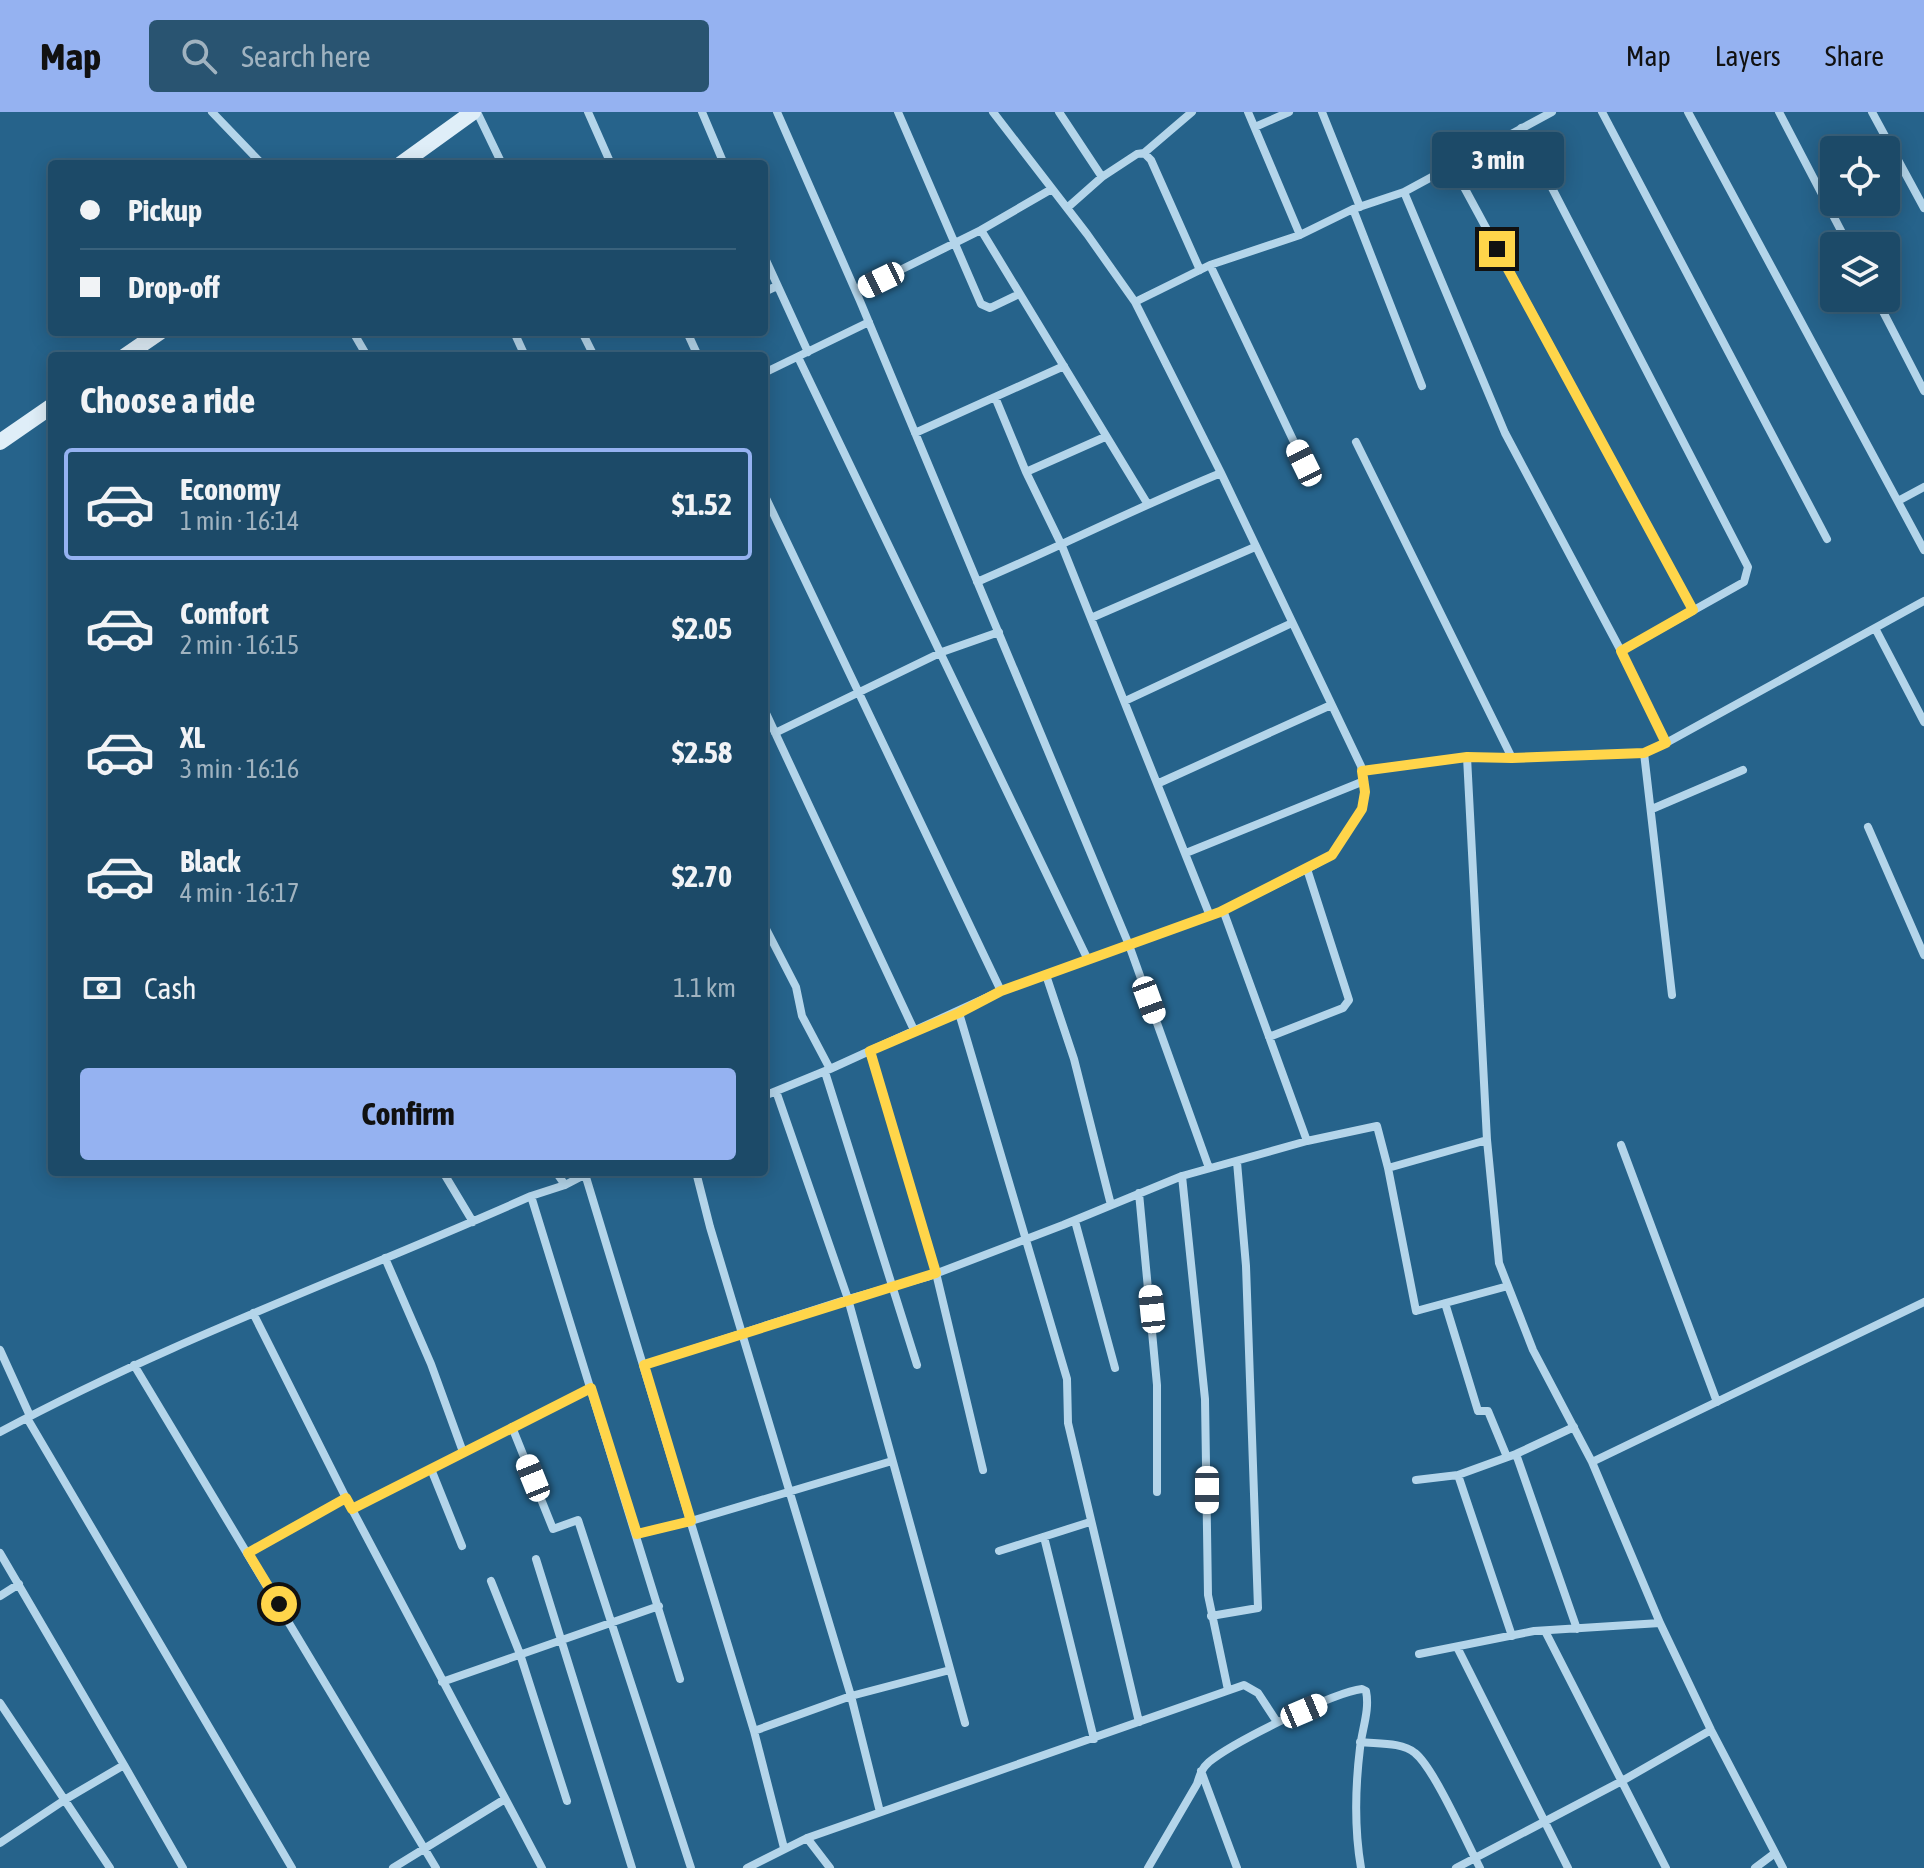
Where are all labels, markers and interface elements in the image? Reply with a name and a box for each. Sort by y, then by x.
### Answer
search box [149,20,709,92]
icon: search [177,34,221,78]
text: Map [40,35,101,78]
text: Search here [241,39,371,73]
text: Map [1626,40,1671,72]
text: Layers [1715,40,1781,72]
text: Share [1825,40,1884,72]
callout: 3 min [1431,133,1563,189]
map controls [1820,136,1900,312]
button: locate [1820,136,1900,216]
text: 3 min [1471,145,1525,175]
text: Pickup [128,193,202,227]
route end [1479,231,1515,267]
button: layers [1820,232,1900,312]
car [854,259,908,301]
text: Drop-off [128,270,220,304]
text: Choose a ride [80,379,255,421]
car [1283,436,1325,490]
icon: car [84,468,156,540]
text: Economy [180,472,281,506]
text: $1.52 [672,487,732,521]
text: 1 min · 16:14 [180,506,299,536]
icon: car [84,592,156,664]
text: Comfort [180,596,269,630]
text: $2.05 [672,611,732,645]
text: 2 min · 16:15 [180,630,299,660]
icon: car [84,716,156,788]
text: XL [180,720,205,754]
text: $2.58 [672,735,732,769]
text: 3 min · 16:16 [180,754,299,784]
icon: car [84,840,156,912]
text: Black [180,844,240,878]
text: $2.70 [672,859,732,893]
text: 4 min · 16:17 [180,878,299,908]
icon: cash [80,966,124,1010]
text: Cash [144,971,197,1005]
text: 1.1 km [673,973,736,1003]
car [1130,973,1168,1027]
button: Confirm [80,1068,736,1160]
car [1138,1284,1166,1334]
car [513,1451,553,1505]
car [1195,1466,1219,1514]
route start [261,1586,297,1622]
car [1277,1691,1331,1731]

